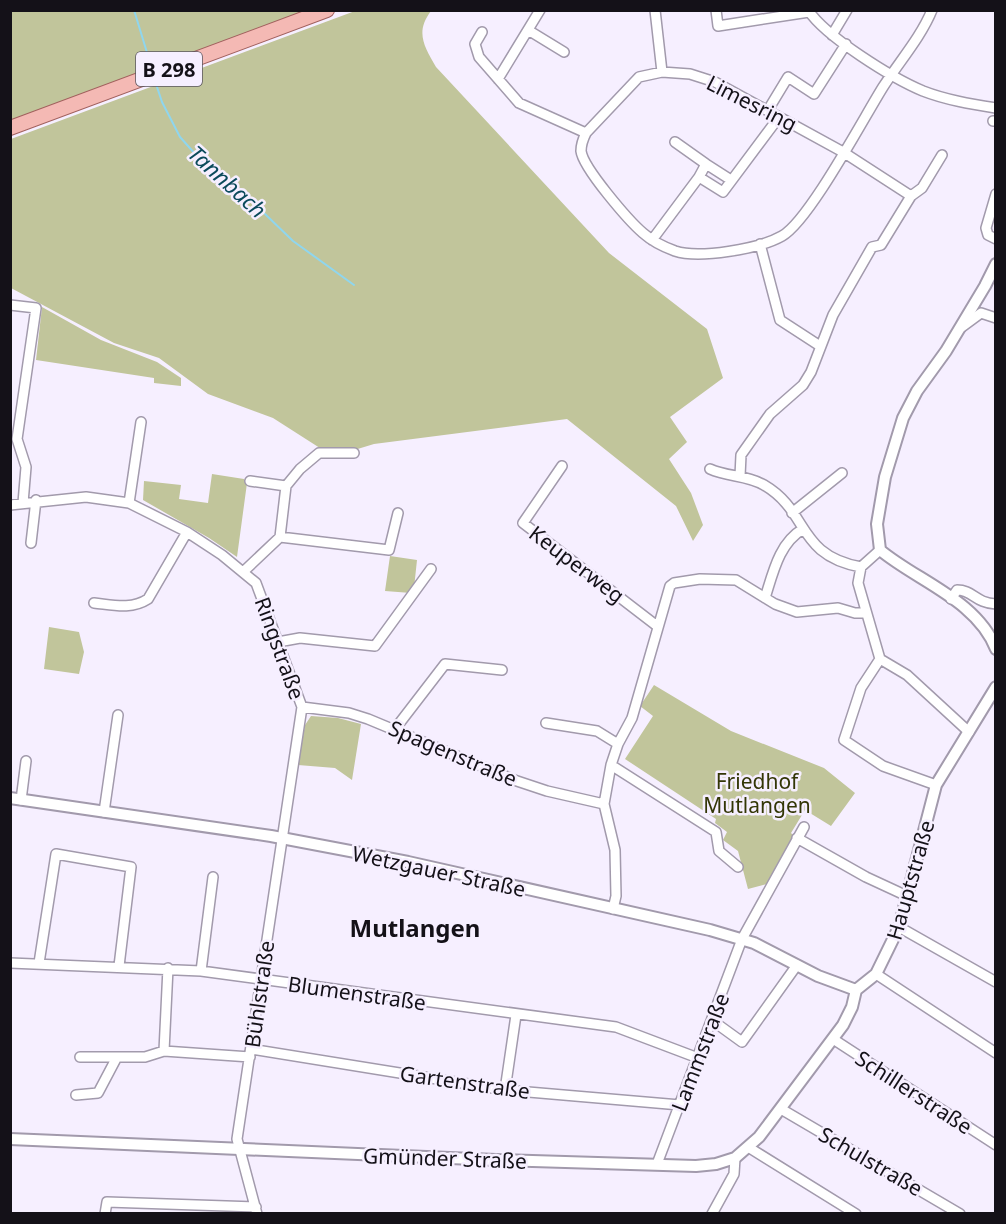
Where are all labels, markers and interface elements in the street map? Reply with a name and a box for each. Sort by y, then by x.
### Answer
road number: B 298 [136,52,202,86]
street label: Limesring [702,68,802,138]
water label: Tannbach [183,138,273,224]
street label: Keuperweg [524,519,630,609]
street label: Ringstraße [249,593,311,703]
street label: Spagenstraße [385,713,521,793]
park label: Friedhof Mutlangen [703,767,811,819]
street label: Hauptstraße [880,817,940,943]
street label: Wetzgauer Straße [350,839,528,903]
district label: Mutlangen [350,911,480,944]
street label: Bühlstraße [238,939,280,1049]
street label: Blumenstraße [286,969,428,1017]
street label: Lammstraße [665,989,735,1115]
street label: Schillerstraße [850,1044,978,1140]
street label: Gartenstraße [398,1059,532,1105]
street label: Schulstraße [814,1120,928,1202]
street label: Gmünder Straße [363,1141,527,1175]

